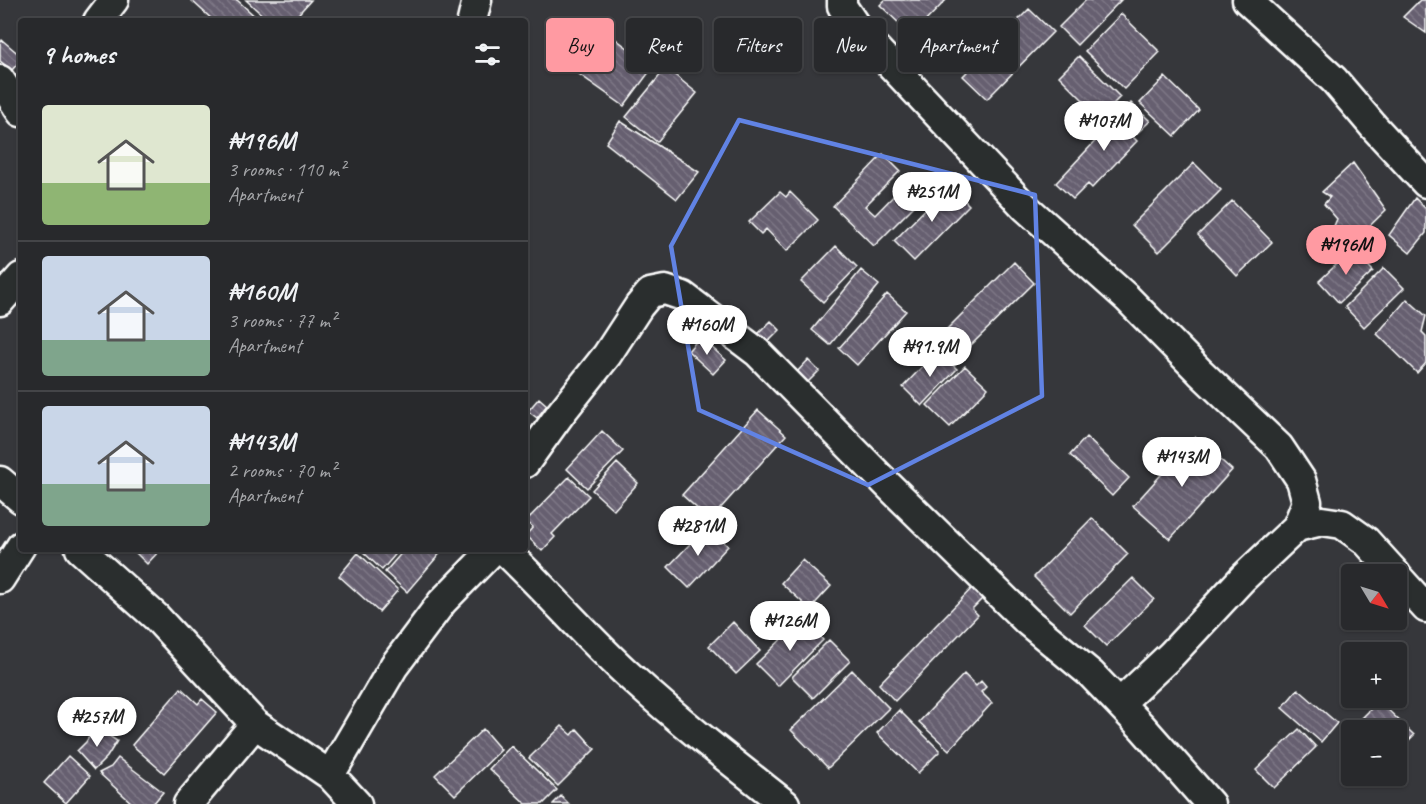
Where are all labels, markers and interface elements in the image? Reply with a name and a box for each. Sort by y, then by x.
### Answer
chip: Buy [546,18,614,72]
chip: Rent [626,18,702,72]
chip: Filters [714,18,802,72]
chip: New [814,18,886,72]
chip: Apartment [898,18,1018,72]
text: 9 homes [42,38,115,71]
icon: filters [471,38,504,71]
pin: ₦107M [1062,101,1146,152]
text: ₦107M [1078,108,1130,133]
text: ₦196M [228,124,295,157]
icon: home [90,129,162,201]
text: 3 rooms · 110 m² [228,157,345,182]
pin: ₦251M [890,172,974,223]
text: ₦251M [906,179,958,204]
text: Apartment [228,182,301,207]
pin: ₦196M [1304,225,1388,276]
text: ₦196M [1320,232,1372,257]
text: ₦160M [228,275,295,308]
icon: home [90,280,162,352]
pin: ₦160M [665,305,749,356]
text: 3 rooms · 77 m² [228,308,336,333]
text: ₦160M [681,312,733,337]
pin: ₦91.9M [881,327,979,378]
text: Apartment [228,333,301,358]
text: ₦91.9M [903,334,957,359]
text: ₦143M [228,425,295,458]
icon: home [90,430,162,502]
pin: ₦143M [1140,437,1224,488]
text: ₦143M [1156,444,1208,469]
text: 2 rooms · 70 m² [228,458,336,483]
text: Apartment [228,483,301,508]
pin: ₦281M [656,506,740,557]
text: ₦281M [672,513,724,538]
north arrow [1341,564,1407,630]
map controls [1341,564,1407,786]
pin: ₦126M [748,601,832,652]
text: ₦126M [764,608,816,633]
button: + [1341,642,1407,708]
pin: ₦257M [55,697,139,748]
text: ₦257M [71,704,123,729]
button: − [1341,720,1407,786]

